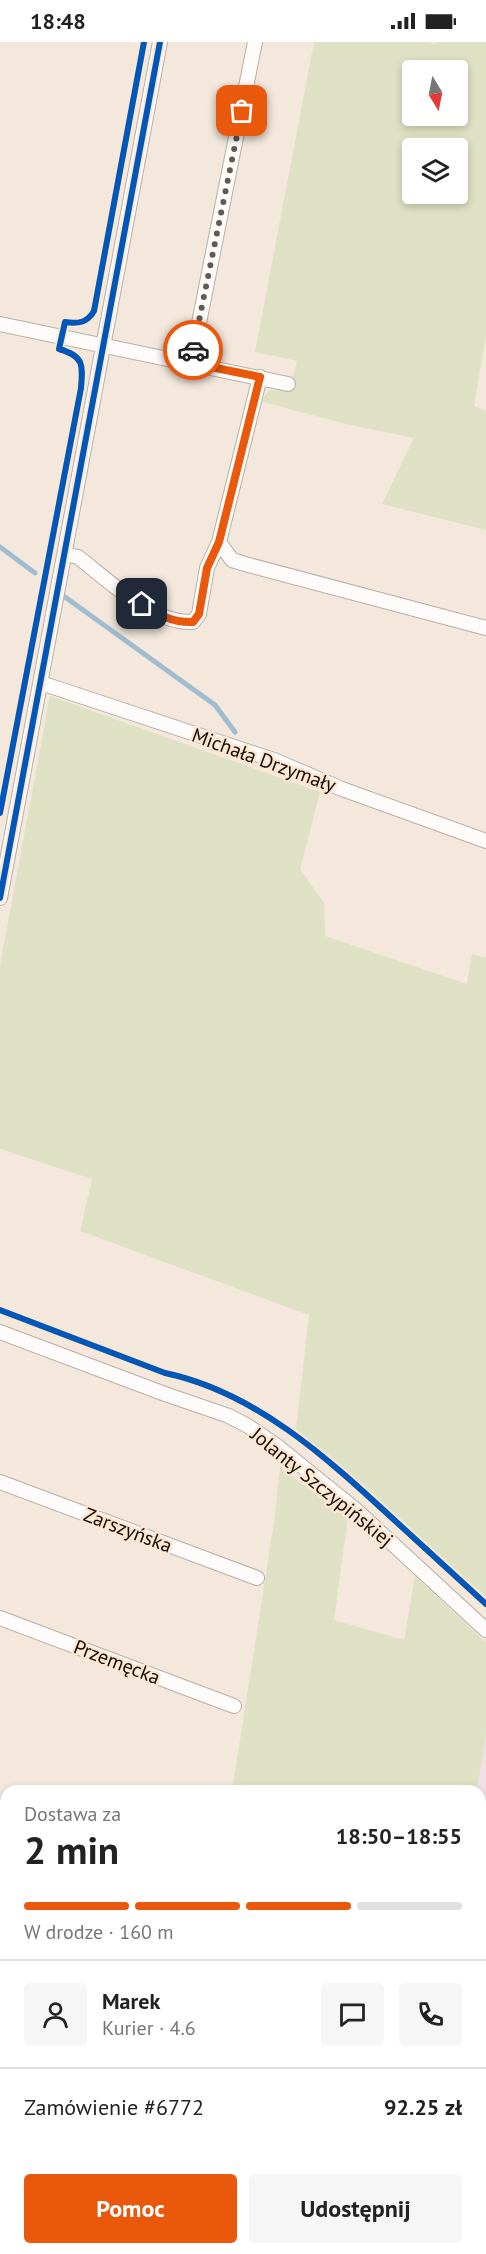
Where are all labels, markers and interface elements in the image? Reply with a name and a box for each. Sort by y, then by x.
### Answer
text: 18:48 [30,7,86,35]
north arrow [402,60,468,126]
map controls [402,60,468,204]
pin [216,85,267,136]
icon: bag [225,94,258,127]
button: layers [402,138,468,204]
courier [163,320,223,380]
icon: car [177,334,210,367]
pin [116,578,167,629]
icon: home [125,587,158,620]
street label: Michała Drzymały [188,722,340,798]
street label: Jolanty Szczypińskiej [245,1421,399,1552]
street label: Zarszyńska [80,1501,176,1559]
street label: Przemęcka [70,1634,164,1690]
text: Dostawa za [24,1801,121,1827]
text: 18:50–18:55 [336,1822,462,1850]
text: 2 min [24,1824,119,1875]
text: W drodze · 160 m [24,1919,174,1945]
button: person [24,1983,87,2046]
button: chat [321,1983,384,2046]
button: phone [399,1983,462,2046]
text: Marek [102,1987,160,2015]
text: Kurier · 4.6 [102,2015,196,2041]
text: Zamówienie #6772 [24,2093,204,2121]
text: 92.25 zł [384,2093,462,2121]
button: Pomoc [24,2174,237,2243]
button: Udostępnij [249,2174,462,2243]

